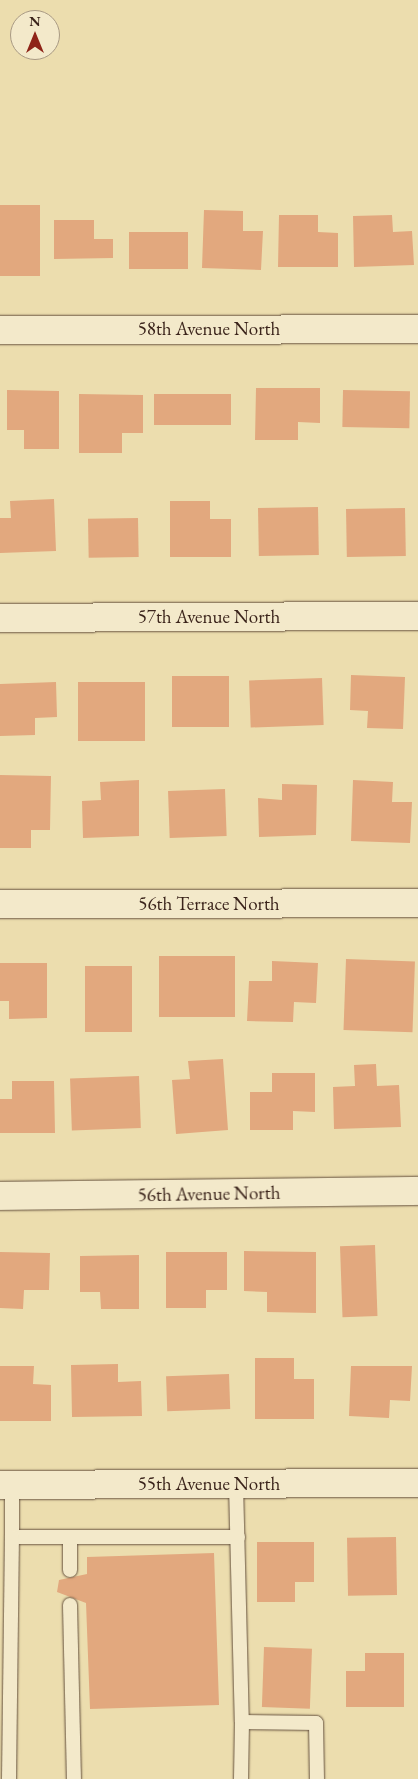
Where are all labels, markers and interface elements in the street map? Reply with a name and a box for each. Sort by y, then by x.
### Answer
north arrow [10,10,60,60]
text: N [29,12,41,30]
street label: 58th Avenue North [138,318,280,340]
street label: 57th Avenue North [138,606,280,628]
street label: 56th Terrace North [138,893,280,915]
street label: 56th Avenue North [137,1181,281,1207]
street label: 55th Avenue North [138,1473,280,1495]

